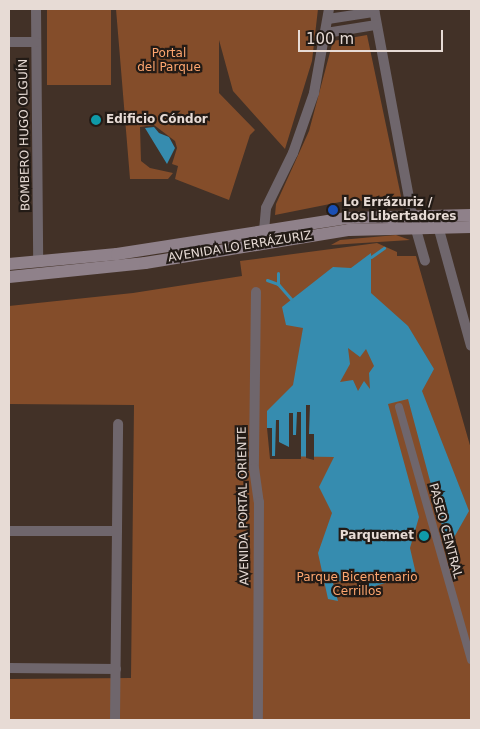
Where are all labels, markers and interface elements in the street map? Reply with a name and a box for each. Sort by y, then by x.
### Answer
scale bar [300,20,445,52]
text: 100 m [306,30,354,48]
park label: Portal del Parque [137,47,201,75]
street label: BOMBERO HUGO OLGUÍN [16,59,34,211]
place label: Edificio Cóndor [106,113,208,127]
marker: Edificio Cóndor [90,114,102,126]
place label: Lo Errázuriz / Los Libertadores [343,196,456,224]
marker: Lo Errázuriz / Los Libertadores [327,204,339,216]
street label: AVENIDA LO ERRÁZURIZ [167,229,313,265]
street label: AVENIDA PORTAL ORIENTE [235,426,253,586]
street label: PASEO CENTRAL [425,482,465,580]
place label: Parquemet [340,529,414,543]
marker: Parquemet [418,530,430,542]
park label: Parque Bicentenario Cerrillos [296,571,418,599]

